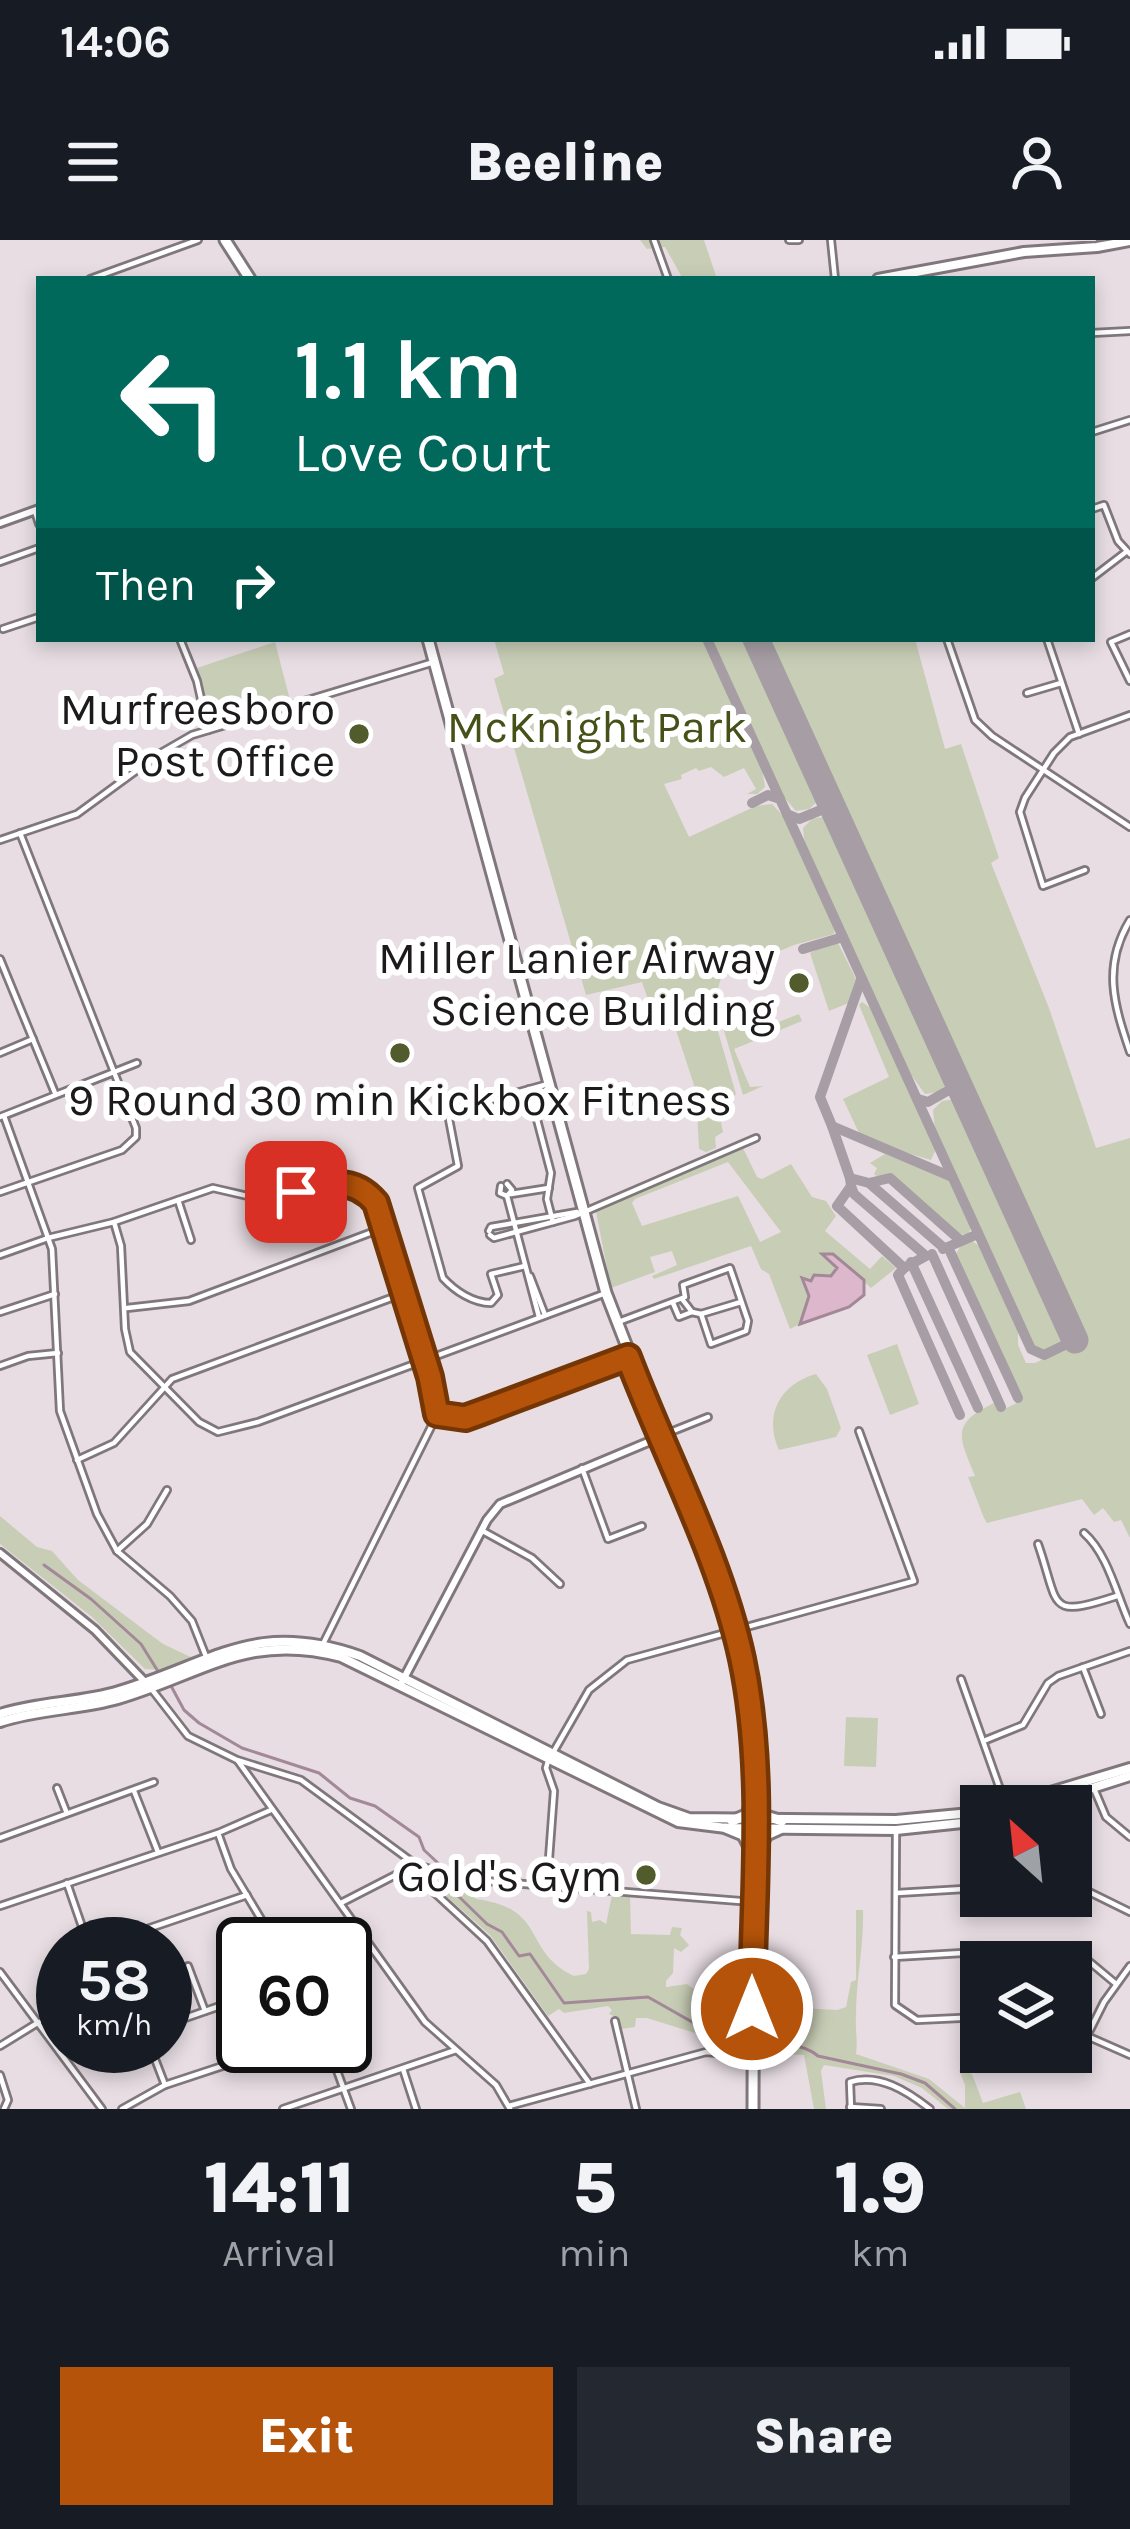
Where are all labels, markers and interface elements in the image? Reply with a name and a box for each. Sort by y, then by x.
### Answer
text: 14:06 [60,16,171,68]
icon: menu [60,129,126,195]
icon: person [1004,129,1070,195]
text: Beeline [466,130,664,194]
text: 1.1 km [294,321,523,419]
icon: left [96,324,252,480]
text: Love Court [294,421,552,485]
icon: right [220,552,286,618]
text: Then [96,559,196,611]
place label: Murfreesboro Post Office [60,683,335,787]
park label: McKnight Park [447,701,747,754]
marker: Murfreesboro Post Office [346,721,372,747]
place label: Miller Lanier Airway Science Building [378,932,775,1037]
marker: Miller Lanier Airway Science Building [786,970,812,996]
marker: 9 Round 30 min Kickbox Fitness [387,1040,413,1066]
place label: 9 Round 30 min Kickbox Fitness [68,1074,732,1126]
pin [245,1141,347,1243]
icon: arrive [263,1159,329,1225]
north arrow [960,1785,1092,1917]
map controls [960,1785,1092,2073]
place label: Gold's Gym [397,1850,622,1903]
marker: Gold's Gym [633,1862,659,1888]
speed limit sign: 60 [216,1917,372,2073]
button: layers [960,1941,1092,2073]
text: 58 [77,1945,151,2015]
position arrow [689,1946,815,2072]
text: km/h [76,2007,152,2043]
text: 14:11 [204,2146,355,2230]
text: 5 [573,2146,616,2230]
text: 1.9 [834,2146,926,2230]
text: Arrival [222,2230,336,2276]
text: min [559,2230,630,2276]
text: km [851,2230,909,2276]
button: Exit [60,2367,553,2505]
button: Share [577,2367,1070,2505]

